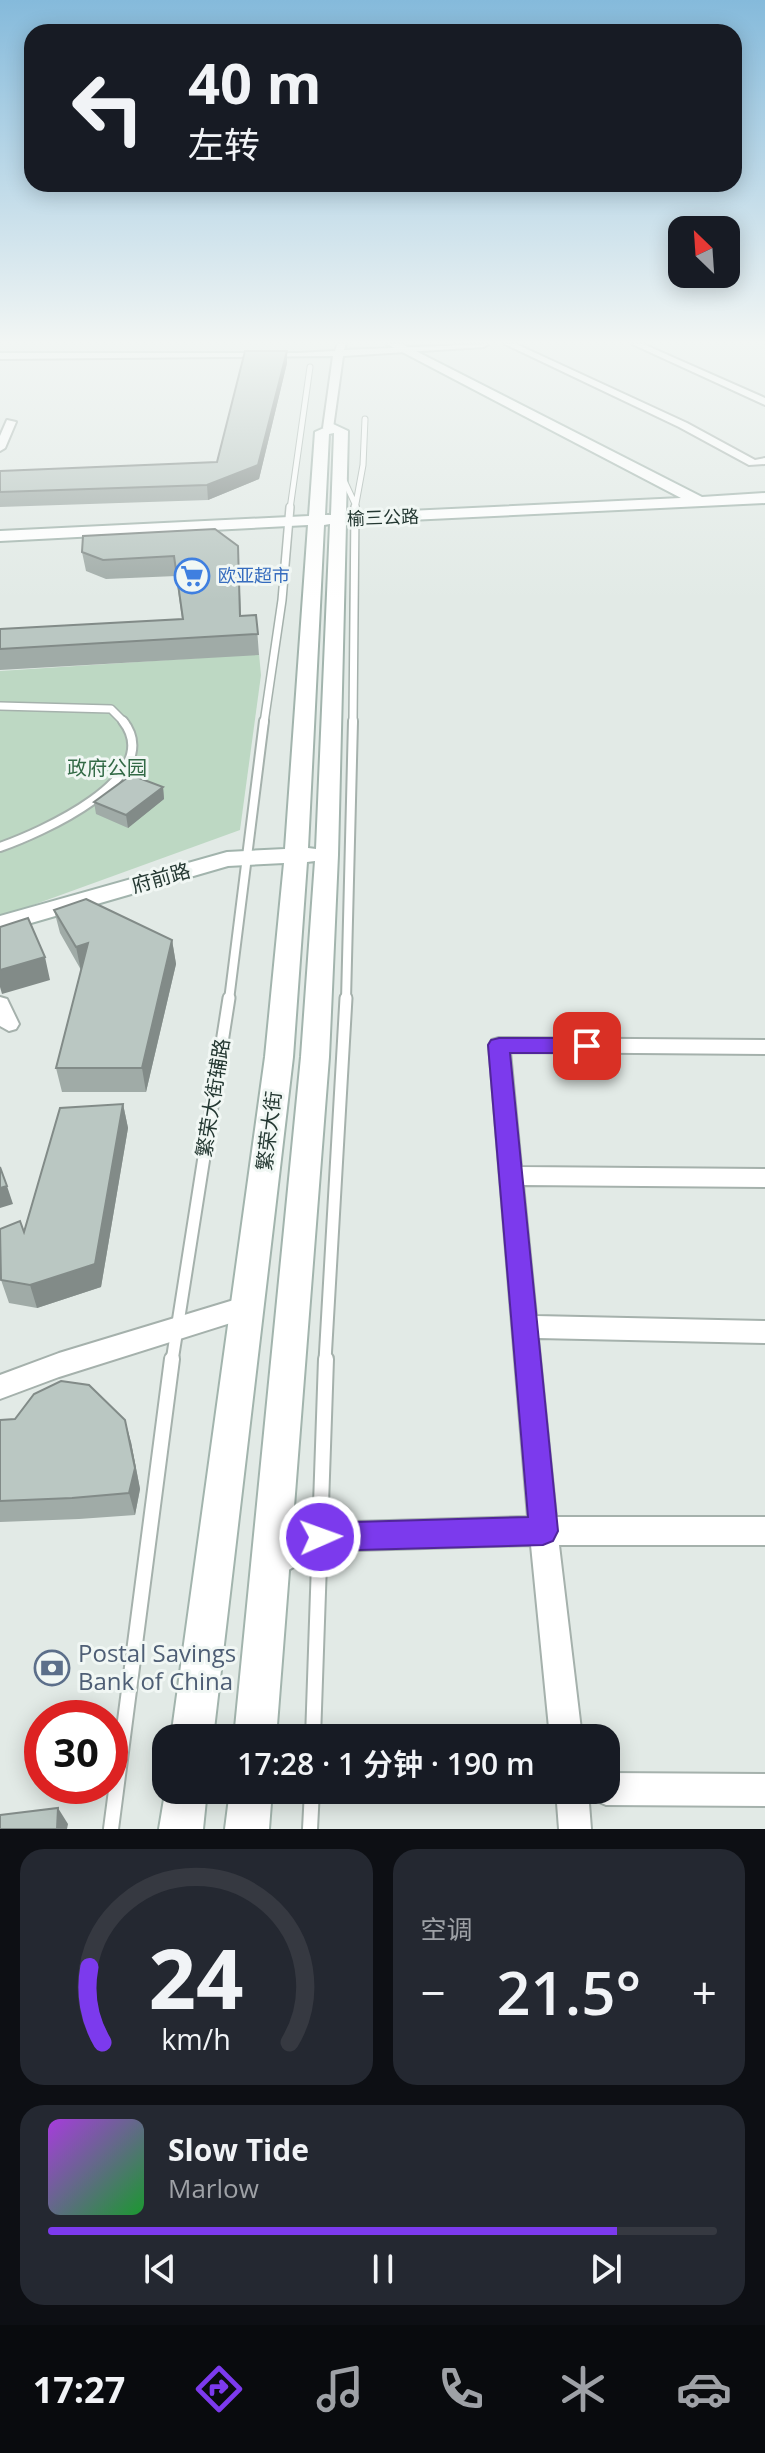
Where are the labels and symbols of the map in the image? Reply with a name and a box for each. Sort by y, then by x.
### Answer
north arrow [668,216,740,288]
street label: 榆三公路 [347,504,419,530]
supermarket icon: 欧亚超市 [173,557,211,595]
place label: 欧亚超市 [218,563,290,587]
park label: 政府公园 [67,754,147,781]
street label: 府前路 [128,856,193,899]
pin [553,1012,621,1080]
street label: 繁荣大街辅路 [190,1037,235,1159]
street label: 繁荣大街 [250,1090,287,1172]
position arrow [278,1495,362,1579]
place label: Postal Savings Bank of China [78,1636,236,1697]
bank icon: Postal Savings Bank of China [33,1649,71,1687]
speed limit sign: 30 [24,1700,128,1804]

